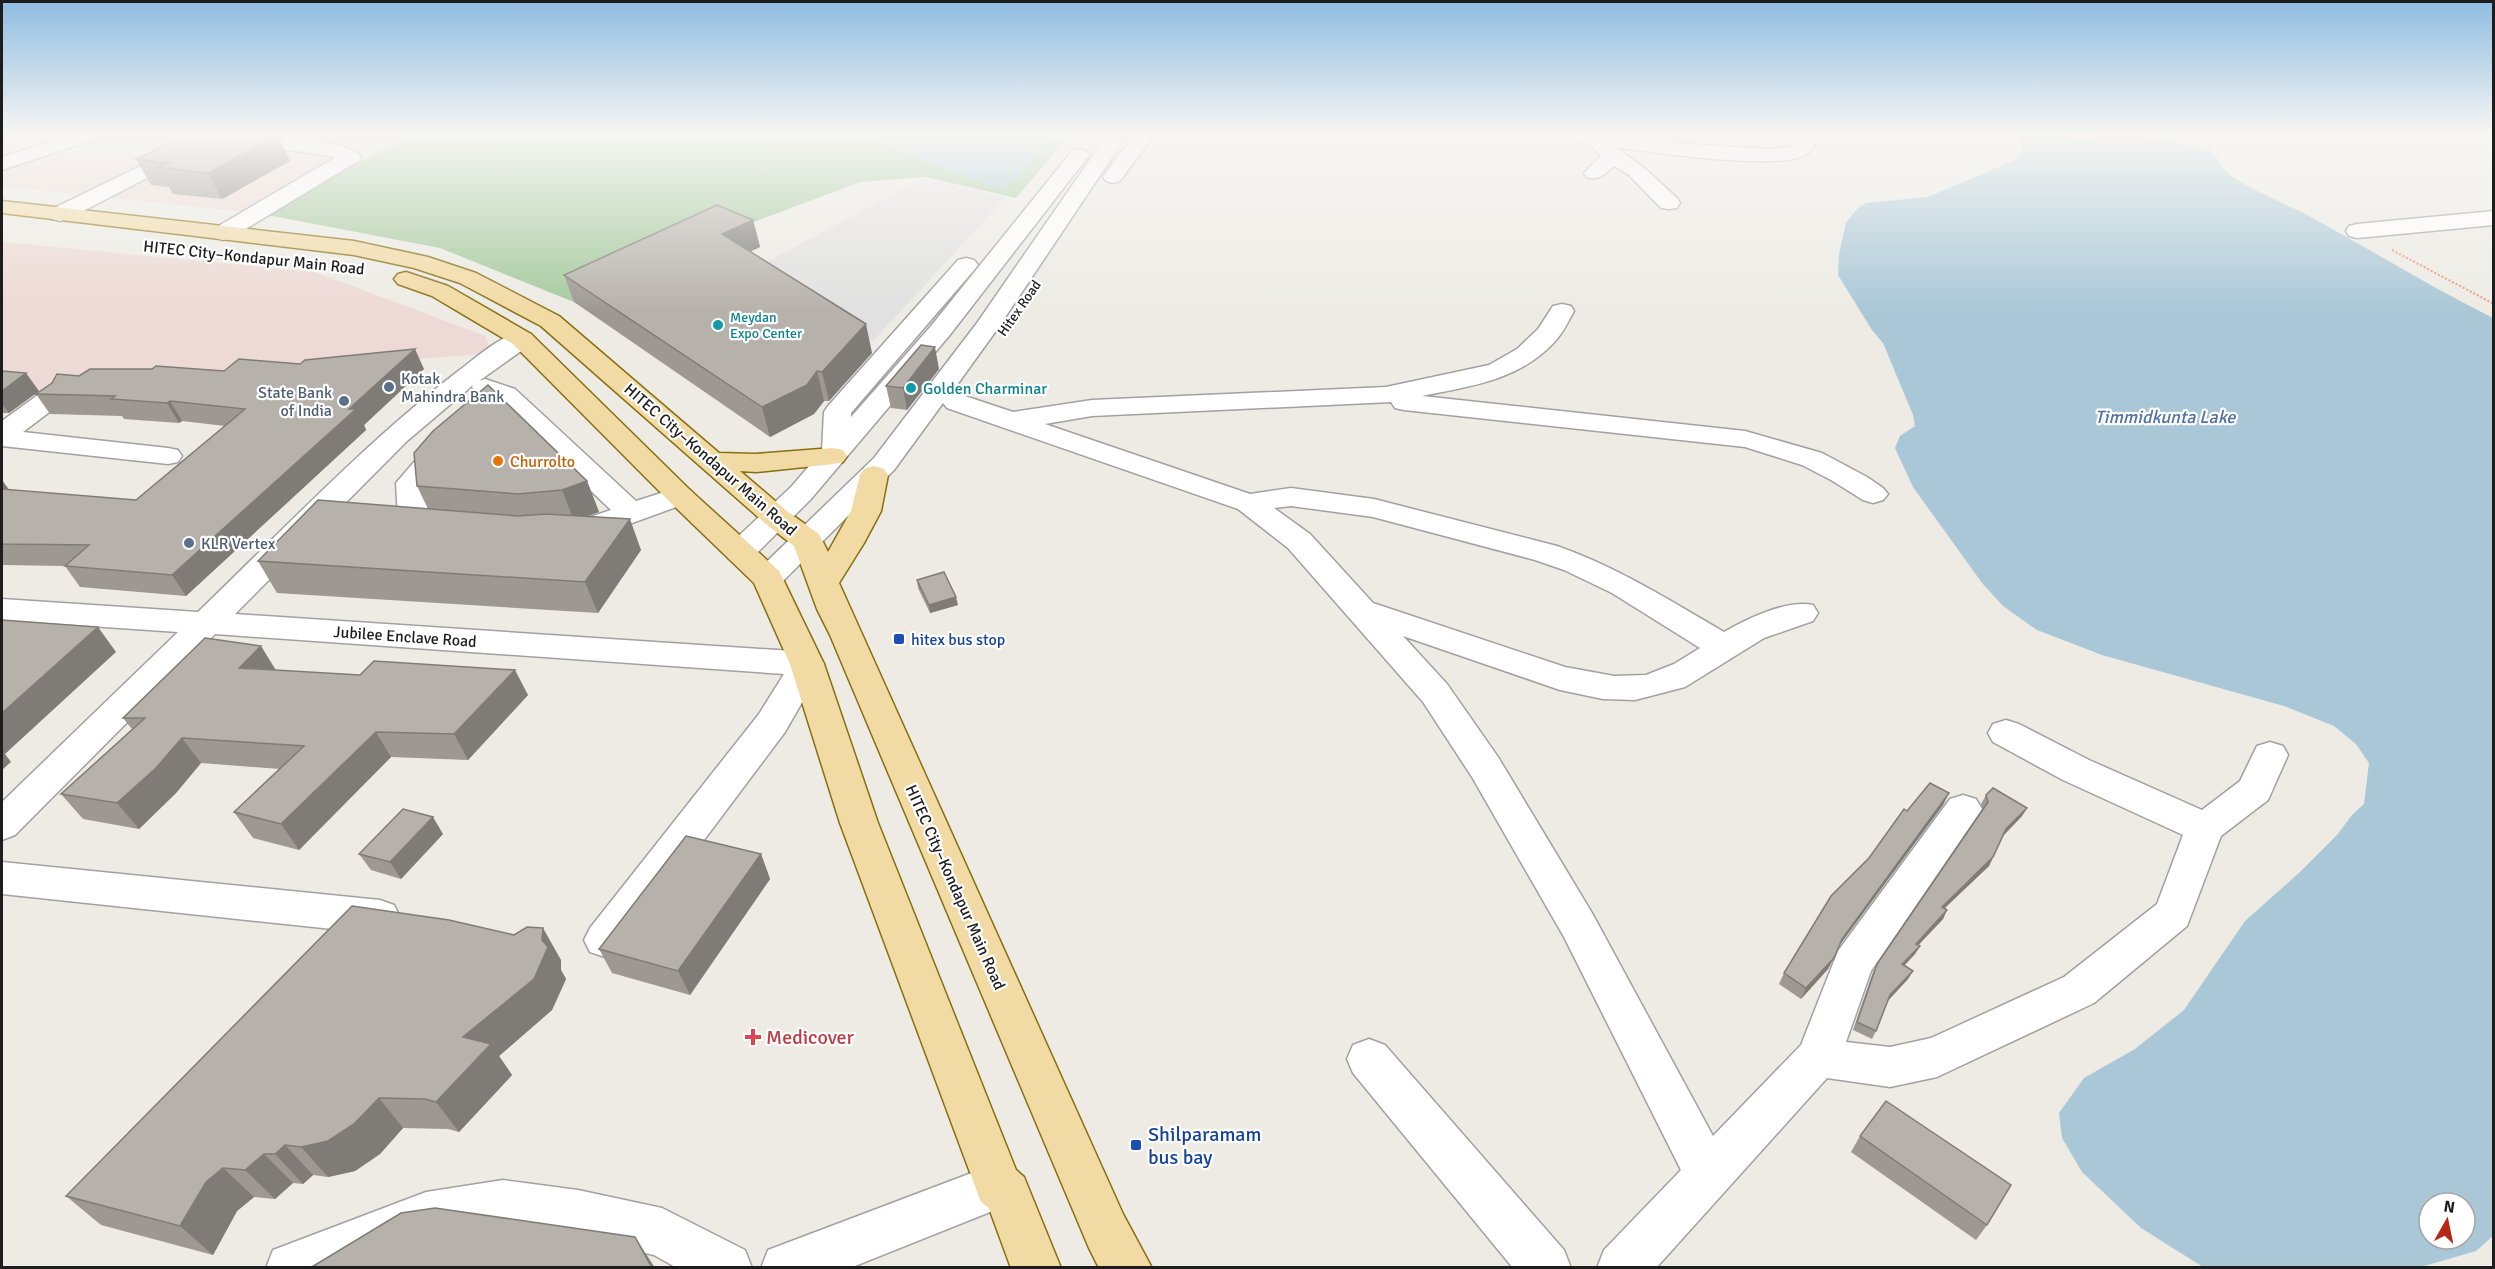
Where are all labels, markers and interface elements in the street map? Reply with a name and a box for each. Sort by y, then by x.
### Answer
street label: HITEC City–Kondapur Main Road [142,236,366,280]
street label: Hitex Road [994,277,1045,340]
place label: Meydan Expo Center [730,309,803,342]
marker: Meydan Expo Center [711,318,725,332]
place label: Kotak Mahindra Bank [401,369,504,407]
street label: HITEC City–Kondapur Main Road [620,379,801,540]
place label: Golden Charminar [923,379,1047,399]
marker: Kotak Mahindra Bank [382,380,396,394]
marker: Golden Charminar [904,381,918,395]
place label: State Bank of India [258,383,332,421]
marker: State Bank of India [337,394,351,408]
water label: Timmidkunta Lake [2095,406,2236,428]
place label: Churrolto [510,452,575,472]
marker: Churrolto [491,454,505,468]
place label: KLR Vertex [201,534,276,554]
marker: KLR Vertex [182,536,196,550]
street label: Jubilee Enclave Road [333,622,477,652]
place label: hitex bus stop [911,630,1005,650]
marker: hitex bus stop [892,632,906,646]
street label: HITEC City–Kondapur Main Road [901,782,1009,993]
place label: Medicover [766,1025,854,1050]
marker: Medicover [744,1028,762,1046]
place label: Shilparamam bus bay [1148,1122,1261,1170]
marker: Shilparamam bus bay [1129,1138,1143,1152]
north arrow [2417,1191,2477,1251]
text: N [2442,1196,2456,1218]

